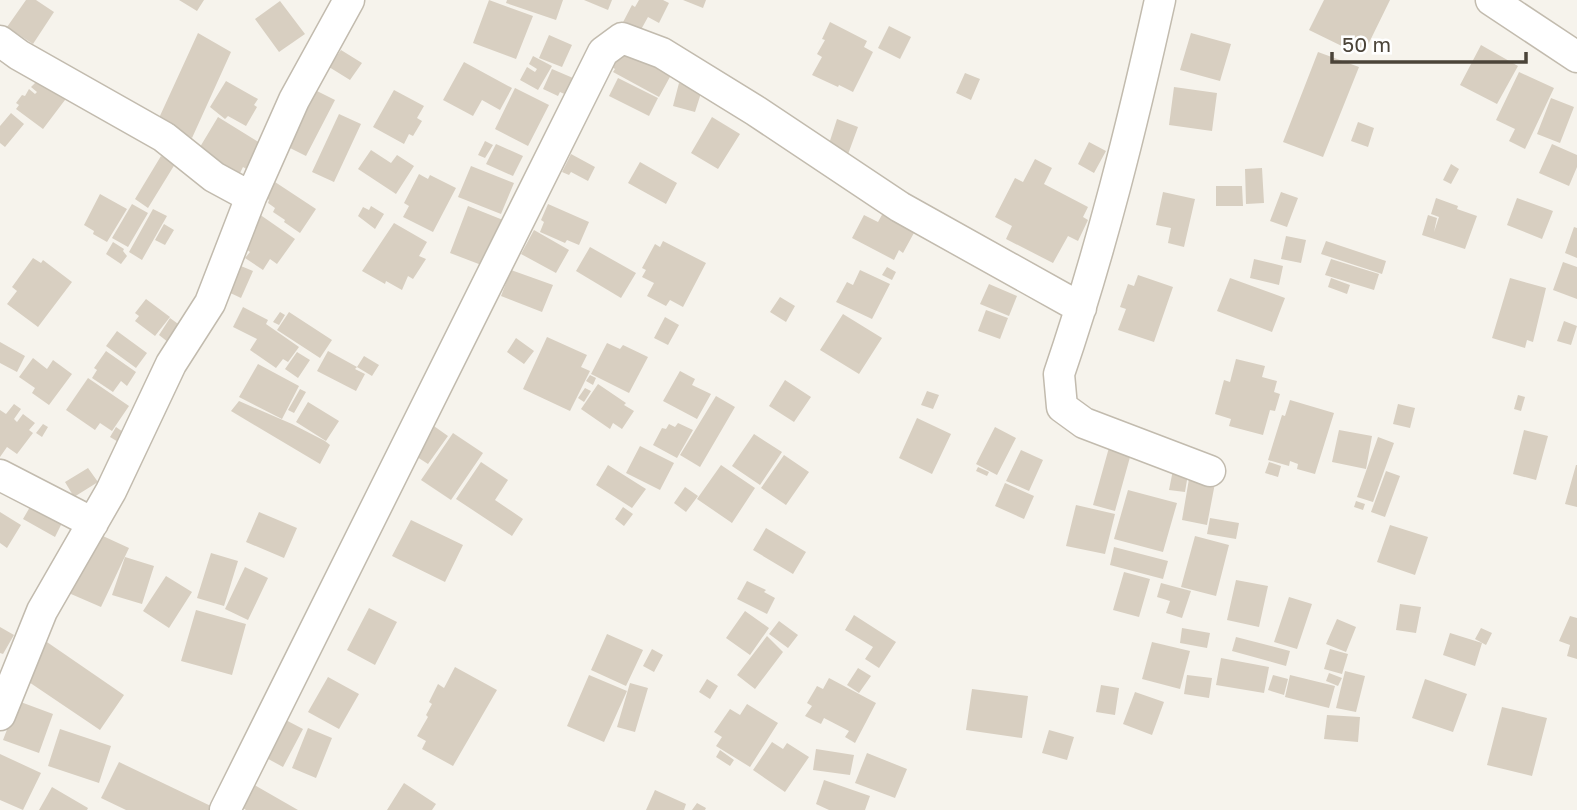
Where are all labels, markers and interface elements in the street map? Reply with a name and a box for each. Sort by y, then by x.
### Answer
scale bar [1332,21,1526,65]
text: 50 m [1342,31,1391,57]

